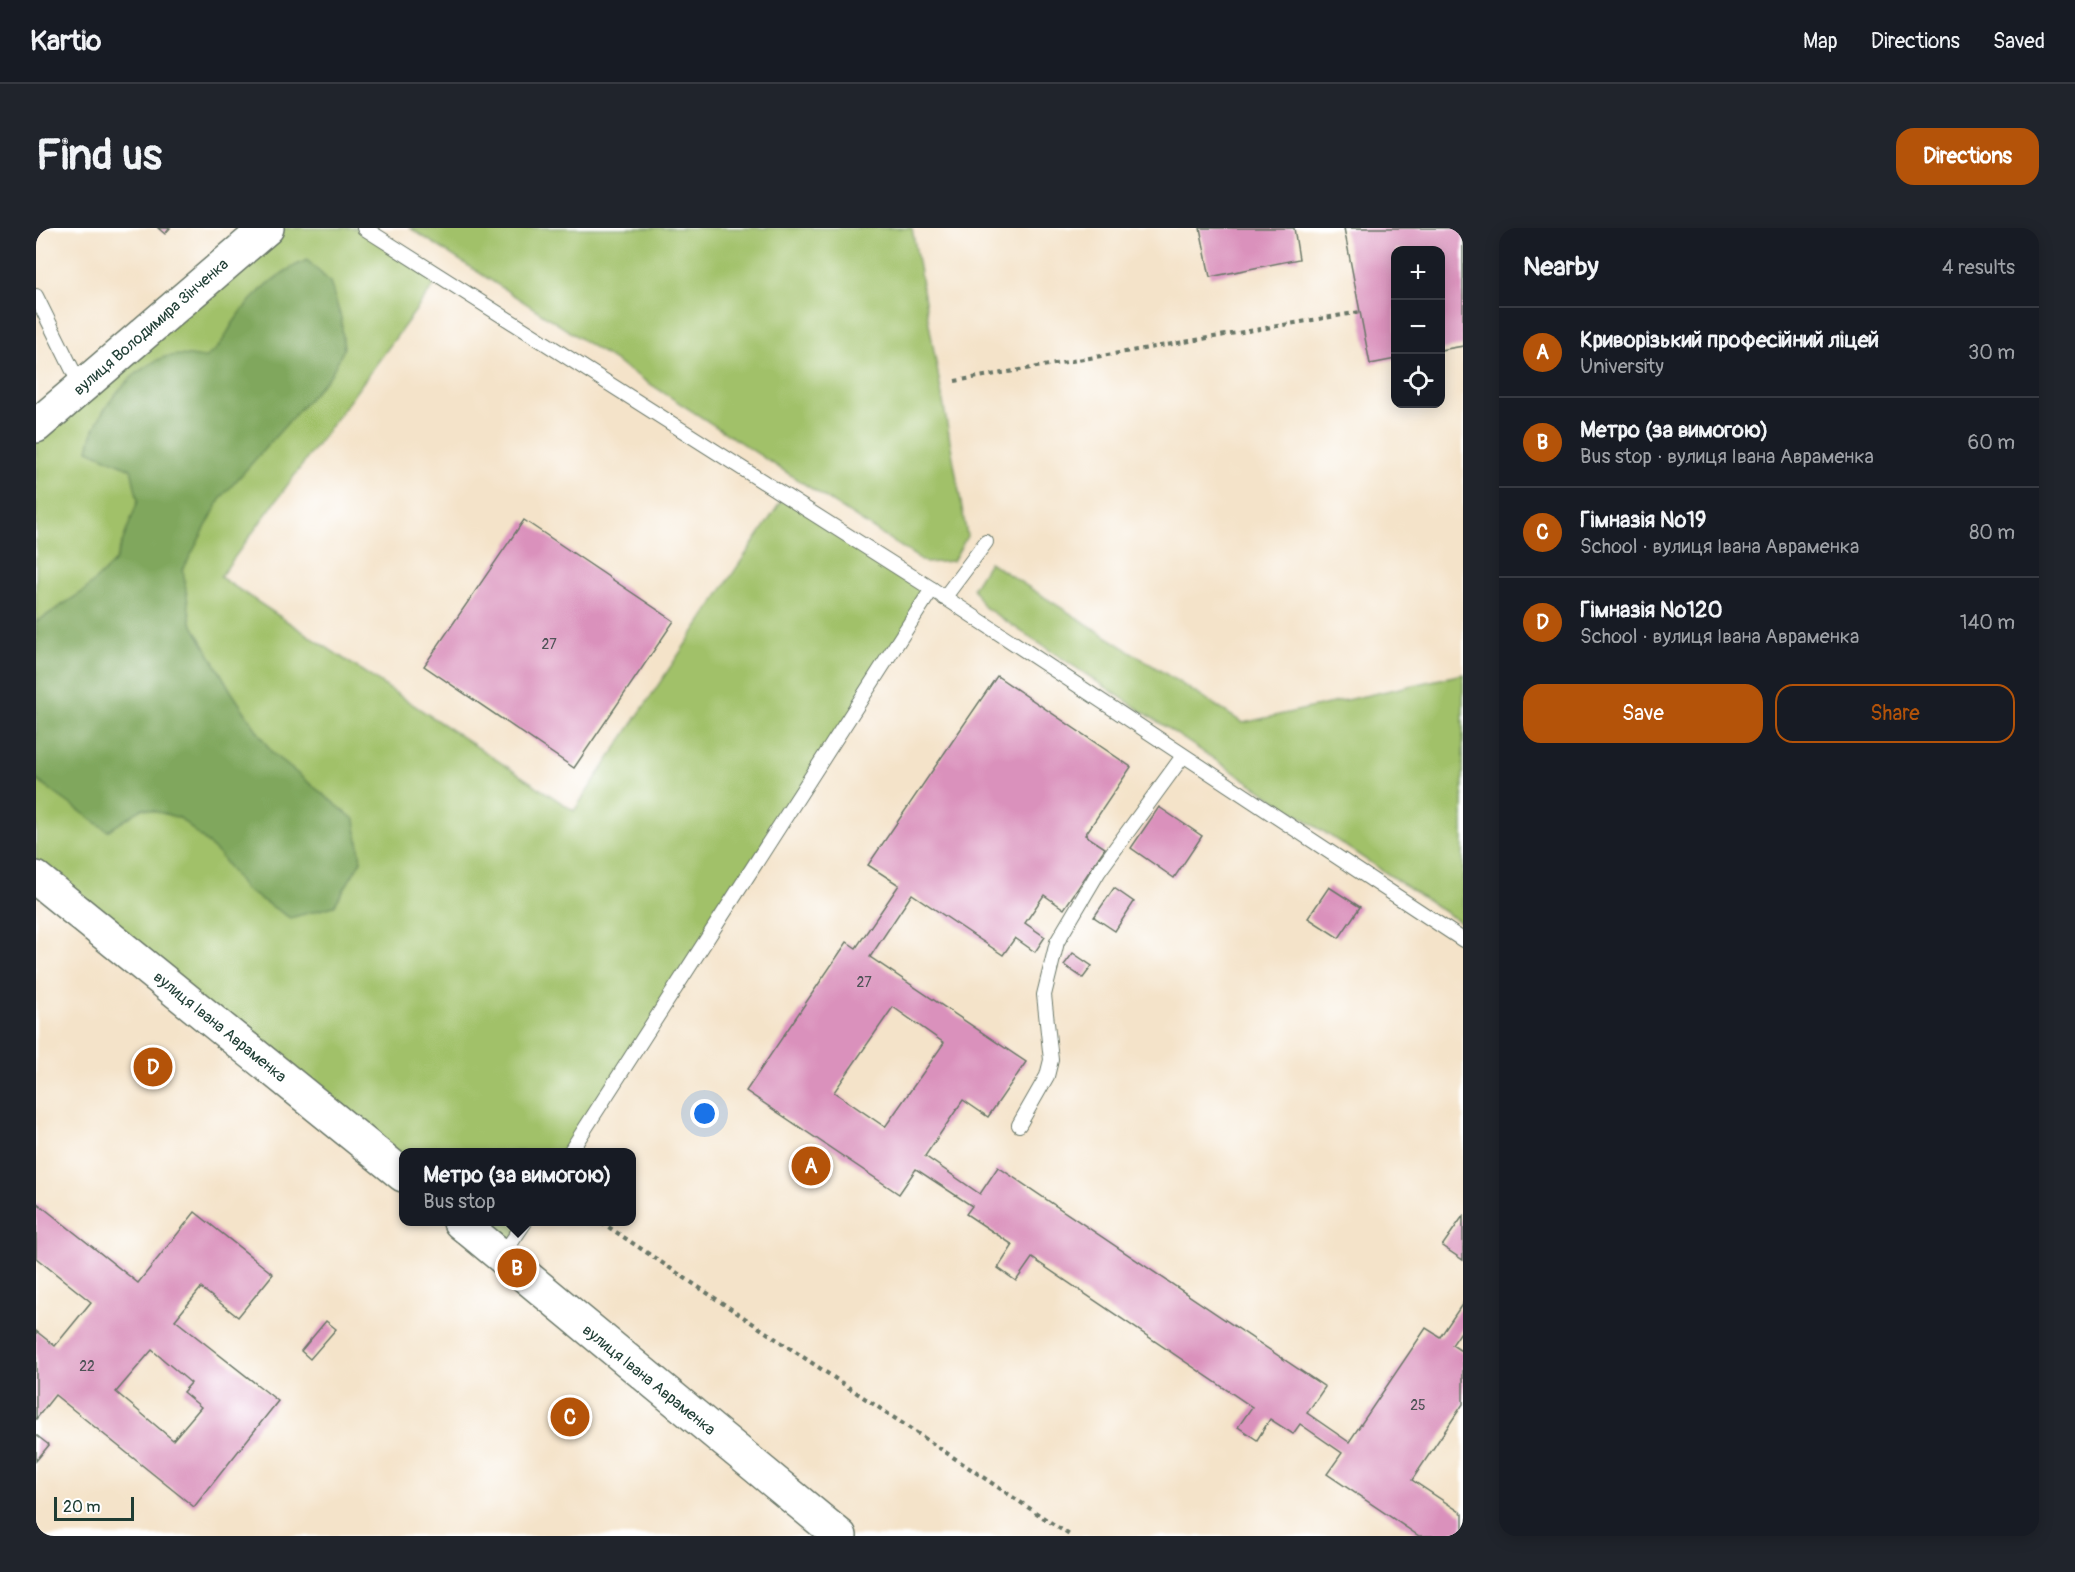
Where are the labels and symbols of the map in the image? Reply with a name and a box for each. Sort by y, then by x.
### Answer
street label: вулиця Володимира Зінченка [69,254,233,400]
house number: 27 [541,636,557,653]
street label: вулиця Івана Авраменка [149,967,291,1087]
house number: 27 [856,974,872,991]
pin: D [134,1044,172,1090]
your location [690,1099,719,1128]
pin: A [792,1144,830,1188]
pin: B [498,1246,536,1290]
street label: вулиця Івана Авраменка [578,1320,720,1440]
house number: 22 [79,1358,95,1375]
pin: C [550,1394,590,1440]
house number: 25 [1410,1397,1426,1414]
scale bar [54,1494,134,1522]

